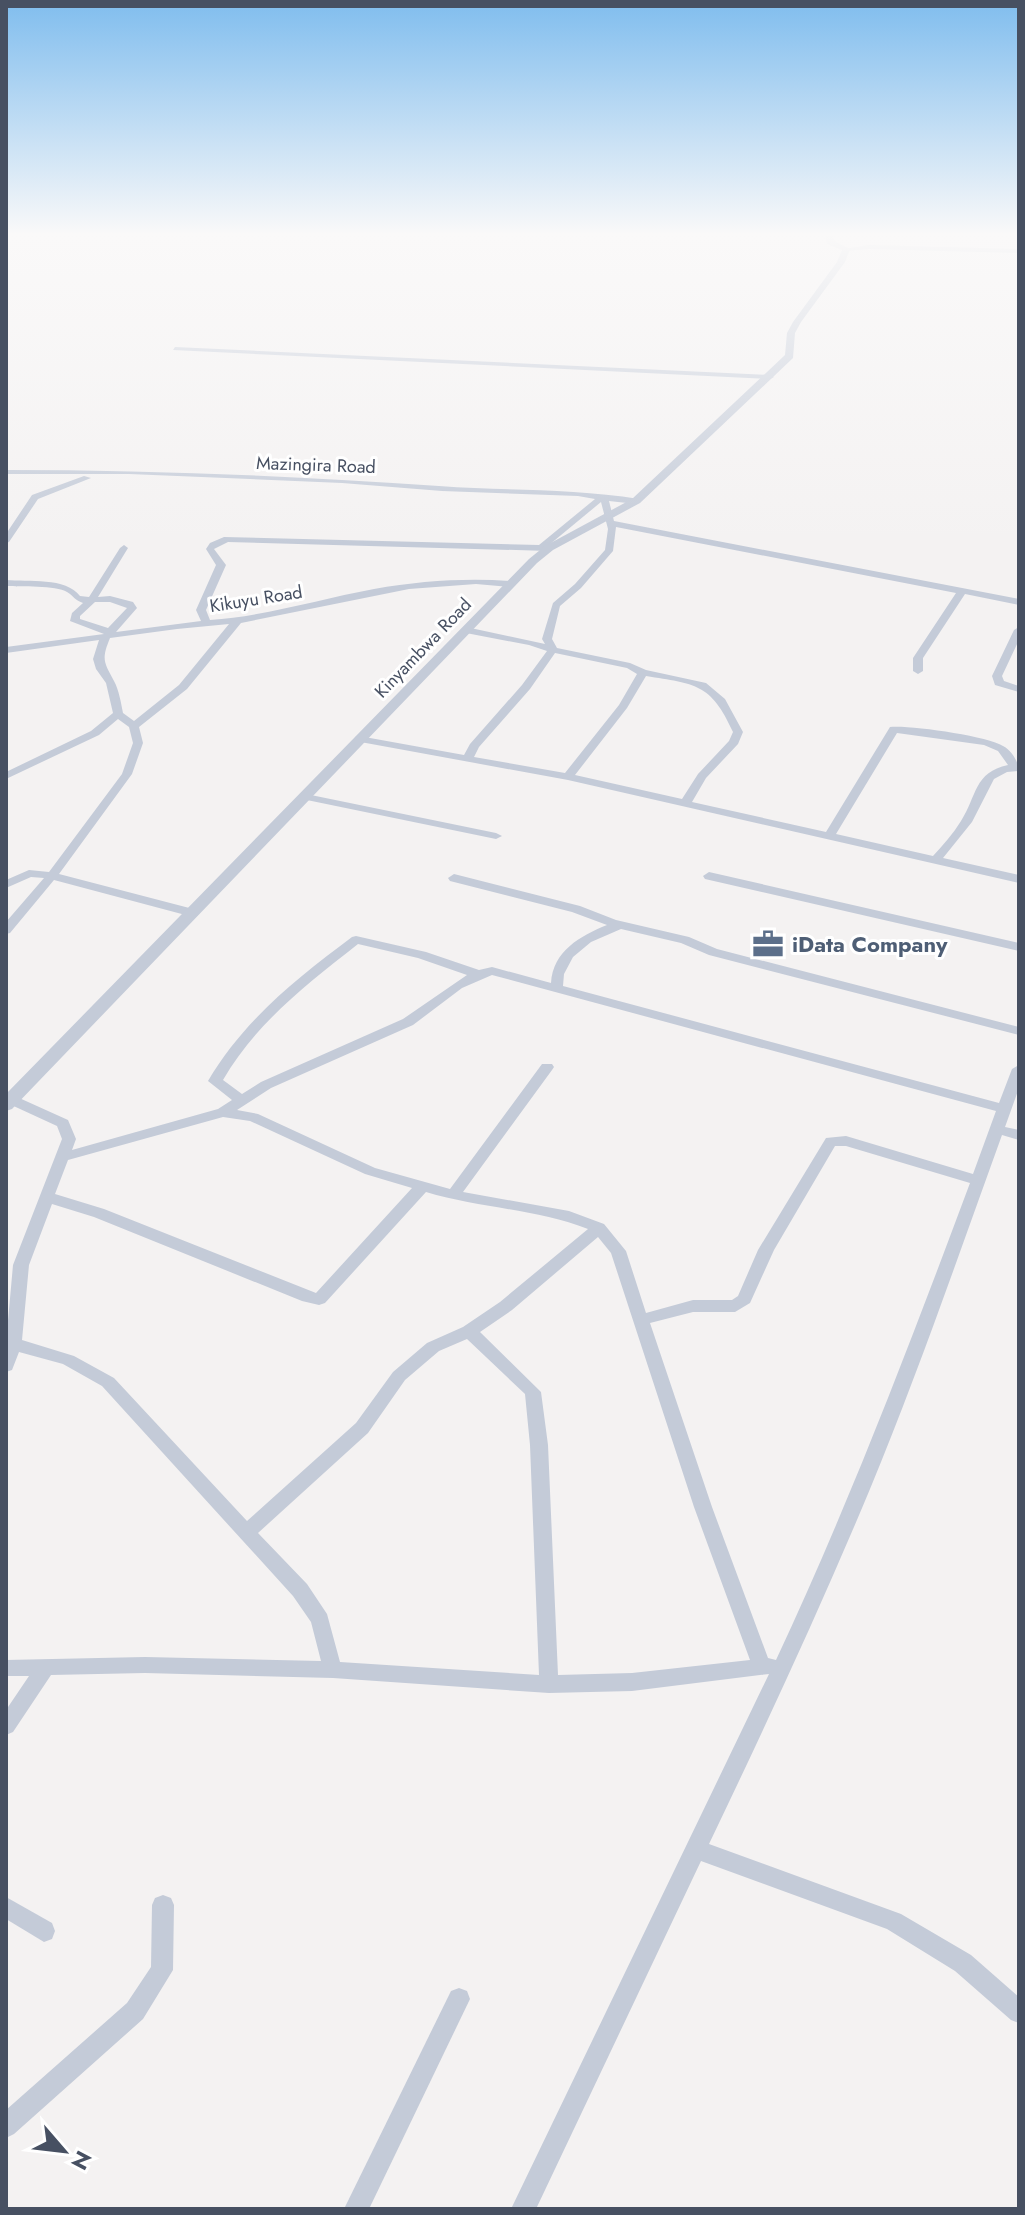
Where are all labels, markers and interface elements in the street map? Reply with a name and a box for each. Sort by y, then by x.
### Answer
street label: Mazingira Road [256,450,376,480]
street label: Kikuyu Road [208,579,304,619]
street label: Kinyambwa Road [369,592,477,704]
office icon: iData Company [751,927,785,961]
place label: iData Company [792,928,948,960]
north arrow [24,2111,104,2191]
text: N [63,2145,100,2176]

